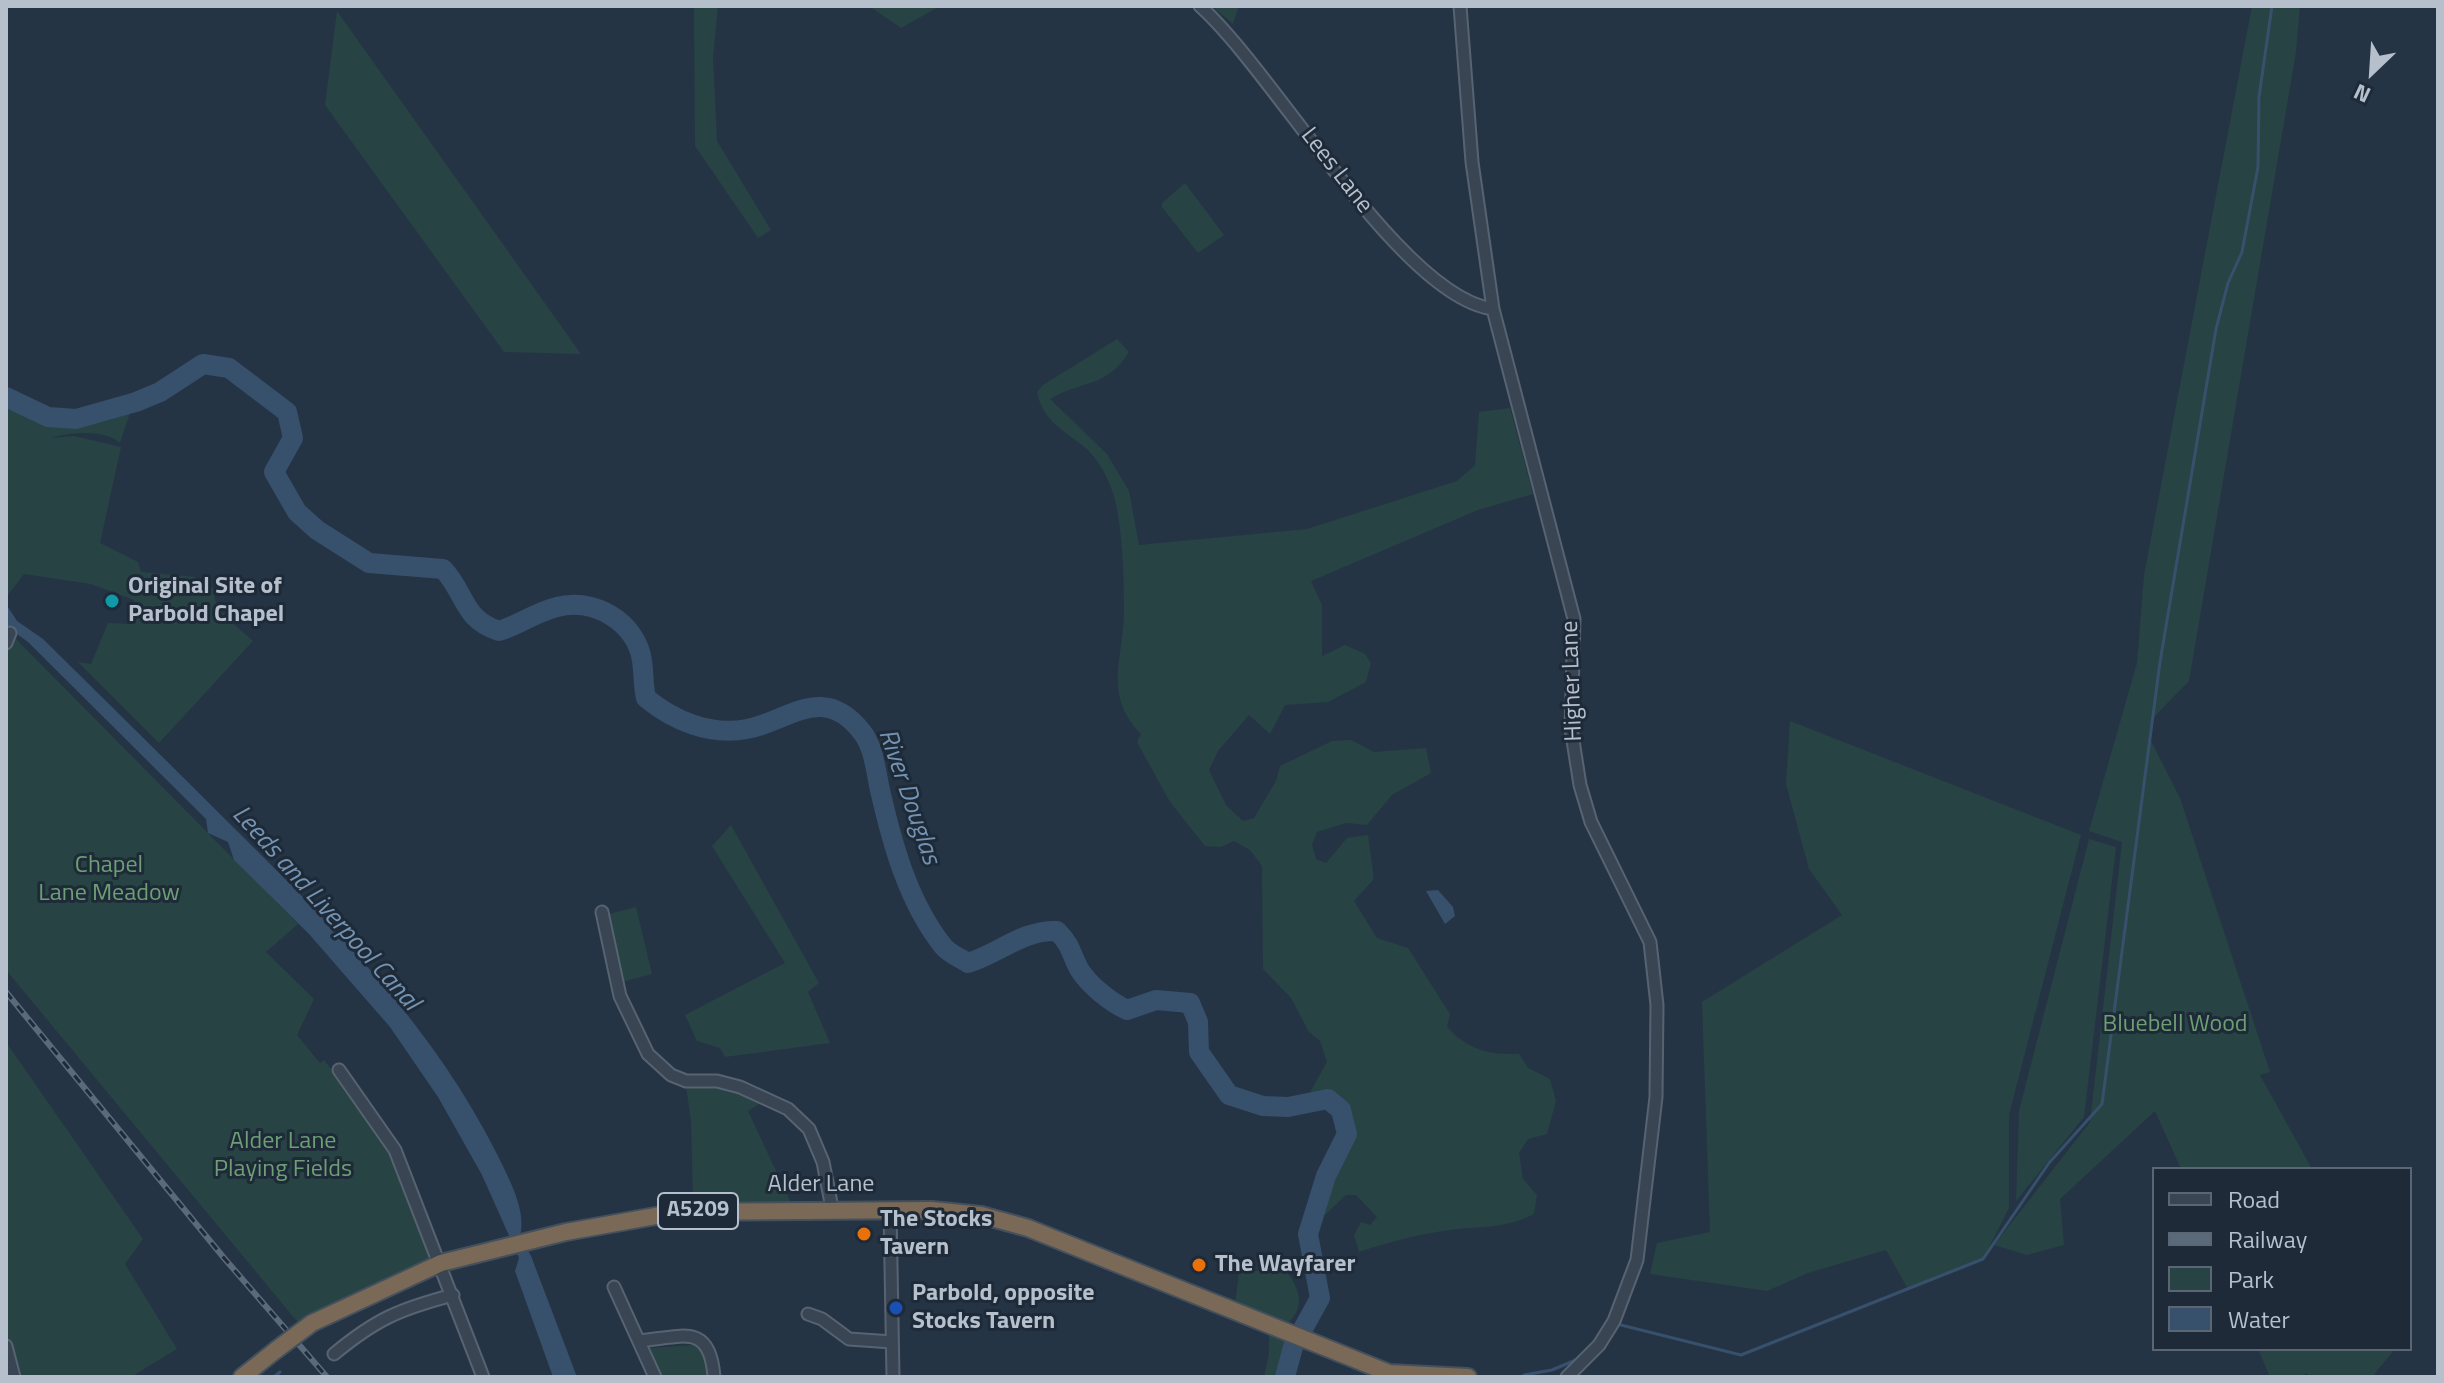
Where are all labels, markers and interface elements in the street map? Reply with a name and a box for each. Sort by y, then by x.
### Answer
north arrow [2332,32,2412,112]
text: N [2348,75,2376,112]
street label: Lees Lane [1294,123,1378,219]
place label: Original Site of Parbold Chapel [128,573,284,629]
marker: Original Site of Parbold Chapel [103,592,121,610]
street label: Higher Lane [1556,620,1590,742]
water label: River Douglas [870,725,946,869]
water label: Leeds and Liverpool Canal [225,800,425,1018]
park label: Chapel Lane Meadow [38,852,180,908]
park label: Bluebell Wood [2102,1011,2248,1039]
park label: Alder Lane Playing Fields [214,1128,352,1184]
legend [2152,1167,2412,1351]
street label: Alder Lane [768,1171,874,1199]
text: Road [2228,1181,2280,1217]
road number: A5209 [658,1193,738,1229]
place label: The Stocks Tavern [880,1206,992,1262]
text: Railway [2228,1221,2307,1257]
marker: The Stocks Tavern [855,1225,873,1243]
place label: The Wayfarer [1215,1251,1355,1279]
marker: The Wayfarer [1190,1256,1208,1274]
text: Park [2228,1261,2274,1297]
place label: Parbold, opposite Stocks Tavern [912,1280,1094,1336]
marker: Parbold, opposite Stocks Tavern [887,1299,905,1317]
text: Water [2228,1301,2290,1337]

